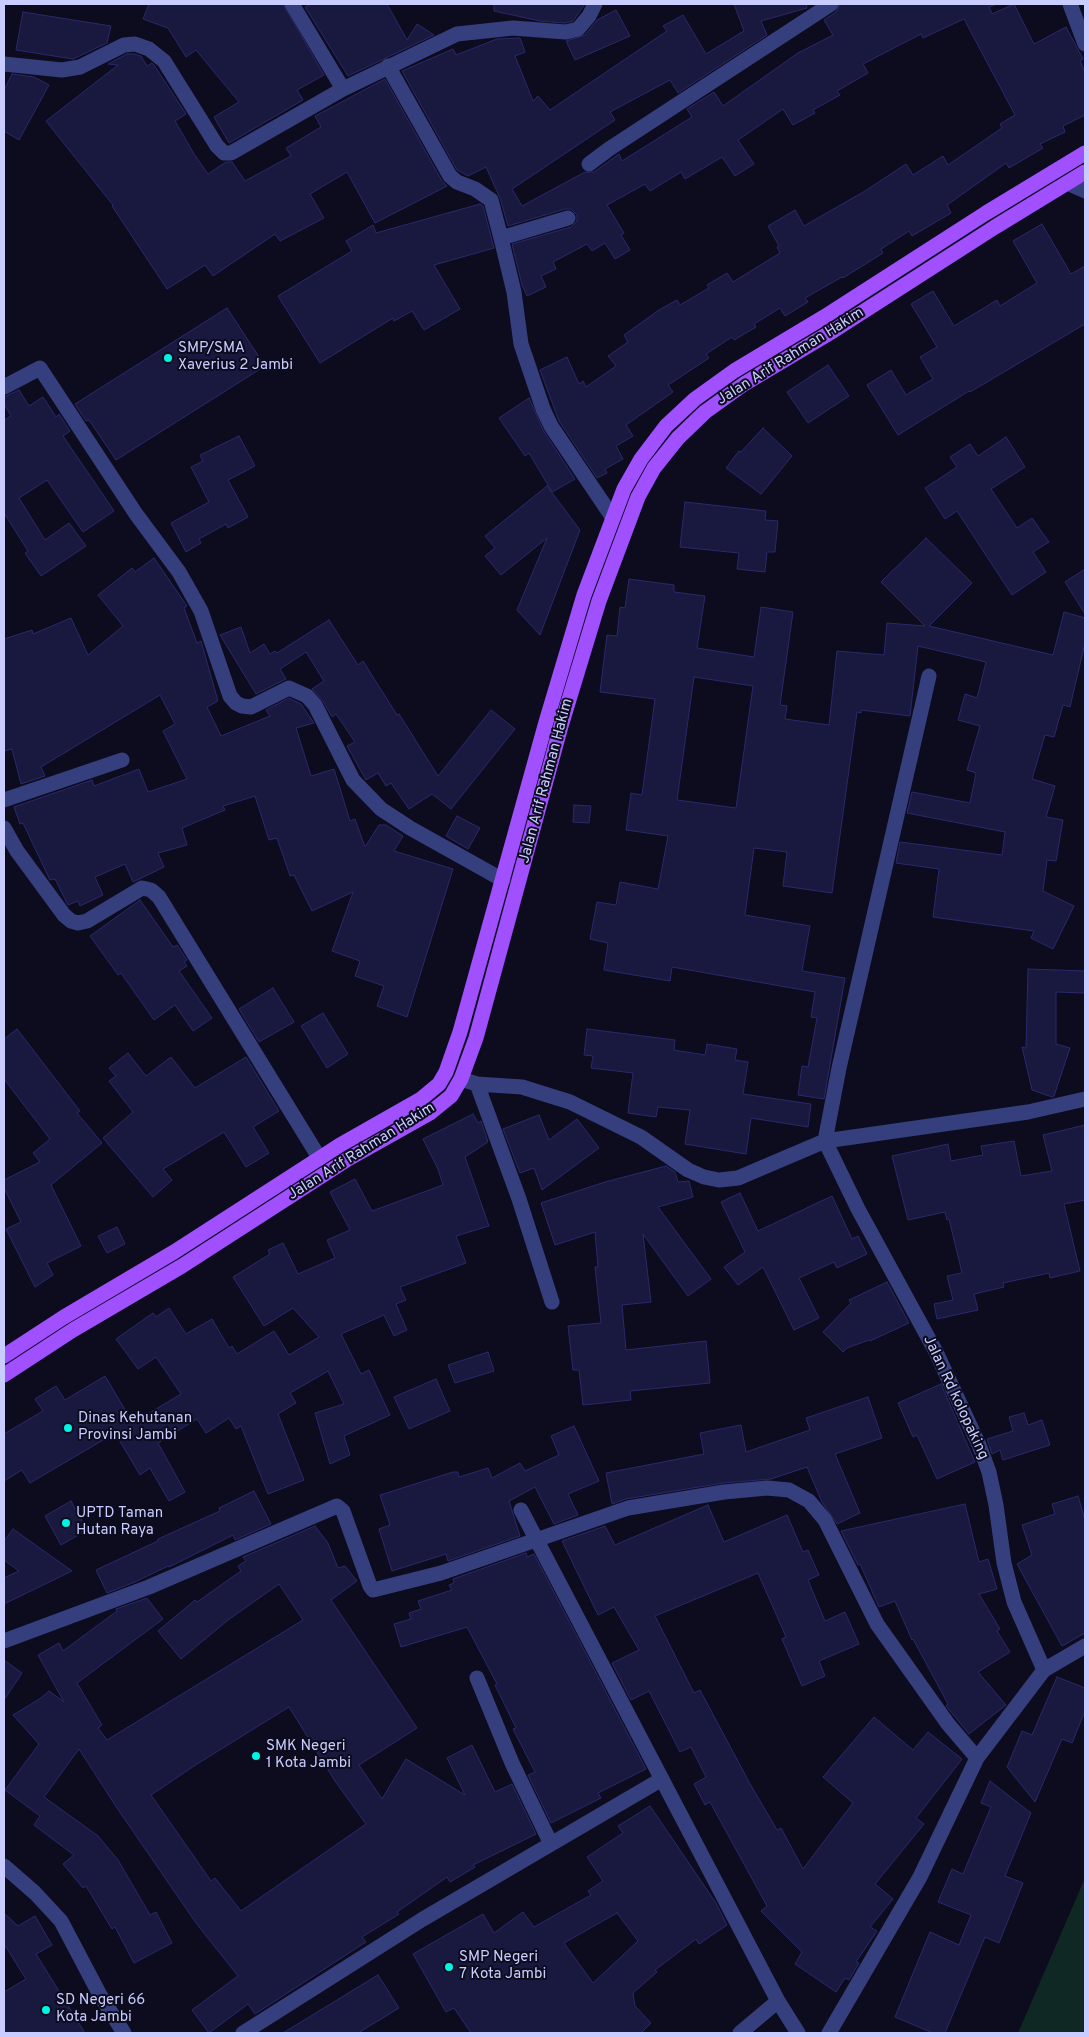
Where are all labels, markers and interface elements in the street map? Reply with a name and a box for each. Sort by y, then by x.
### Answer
street label: Jalan Arif Rahman Hakim [714,304,868,410]
place label: SMP/SMA Xaverius 2 Jambi [178,340,293,375]
marker: SMP/SMA Xaverius 2 Jambi [162,352,174,364]
street label: Jalan Arif Rahman Hakim [516,697,578,865]
street label: Jalan Arif Rahman Hakim [285,1099,439,1205]
street label: Jalan Rd kolopaking [918,1333,992,1463]
place label: Dinas Kehutanan Provinsi Jambi [78,1410,192,1445]
marker: Dinas Kehutanan Provinsi Jambi [62,1422,74,1434]
place label: UPTD Taman Hutan Raya [76,1505,163,1540]
marker: UPTD Taman Hutan Raya [60,1517,72,1529]
place label: SMK Negeri 1 Kota Jambi [266,1738,351,1773]
marker: SMK Negeri 1 Kota Jambi [250,1750,262,1762]
place label: SMP Negeri 7 Kota Jambi [459,1949,546,1984]
marker: SMP Negeri 7 Kota Jambi [443,1961,455,1973]
place label: SD Negeri 66 Kota Jambi [56,1992,145,2027]
marker: SD Negeri 66 Kota Jambi [40,2004,52,2016]

